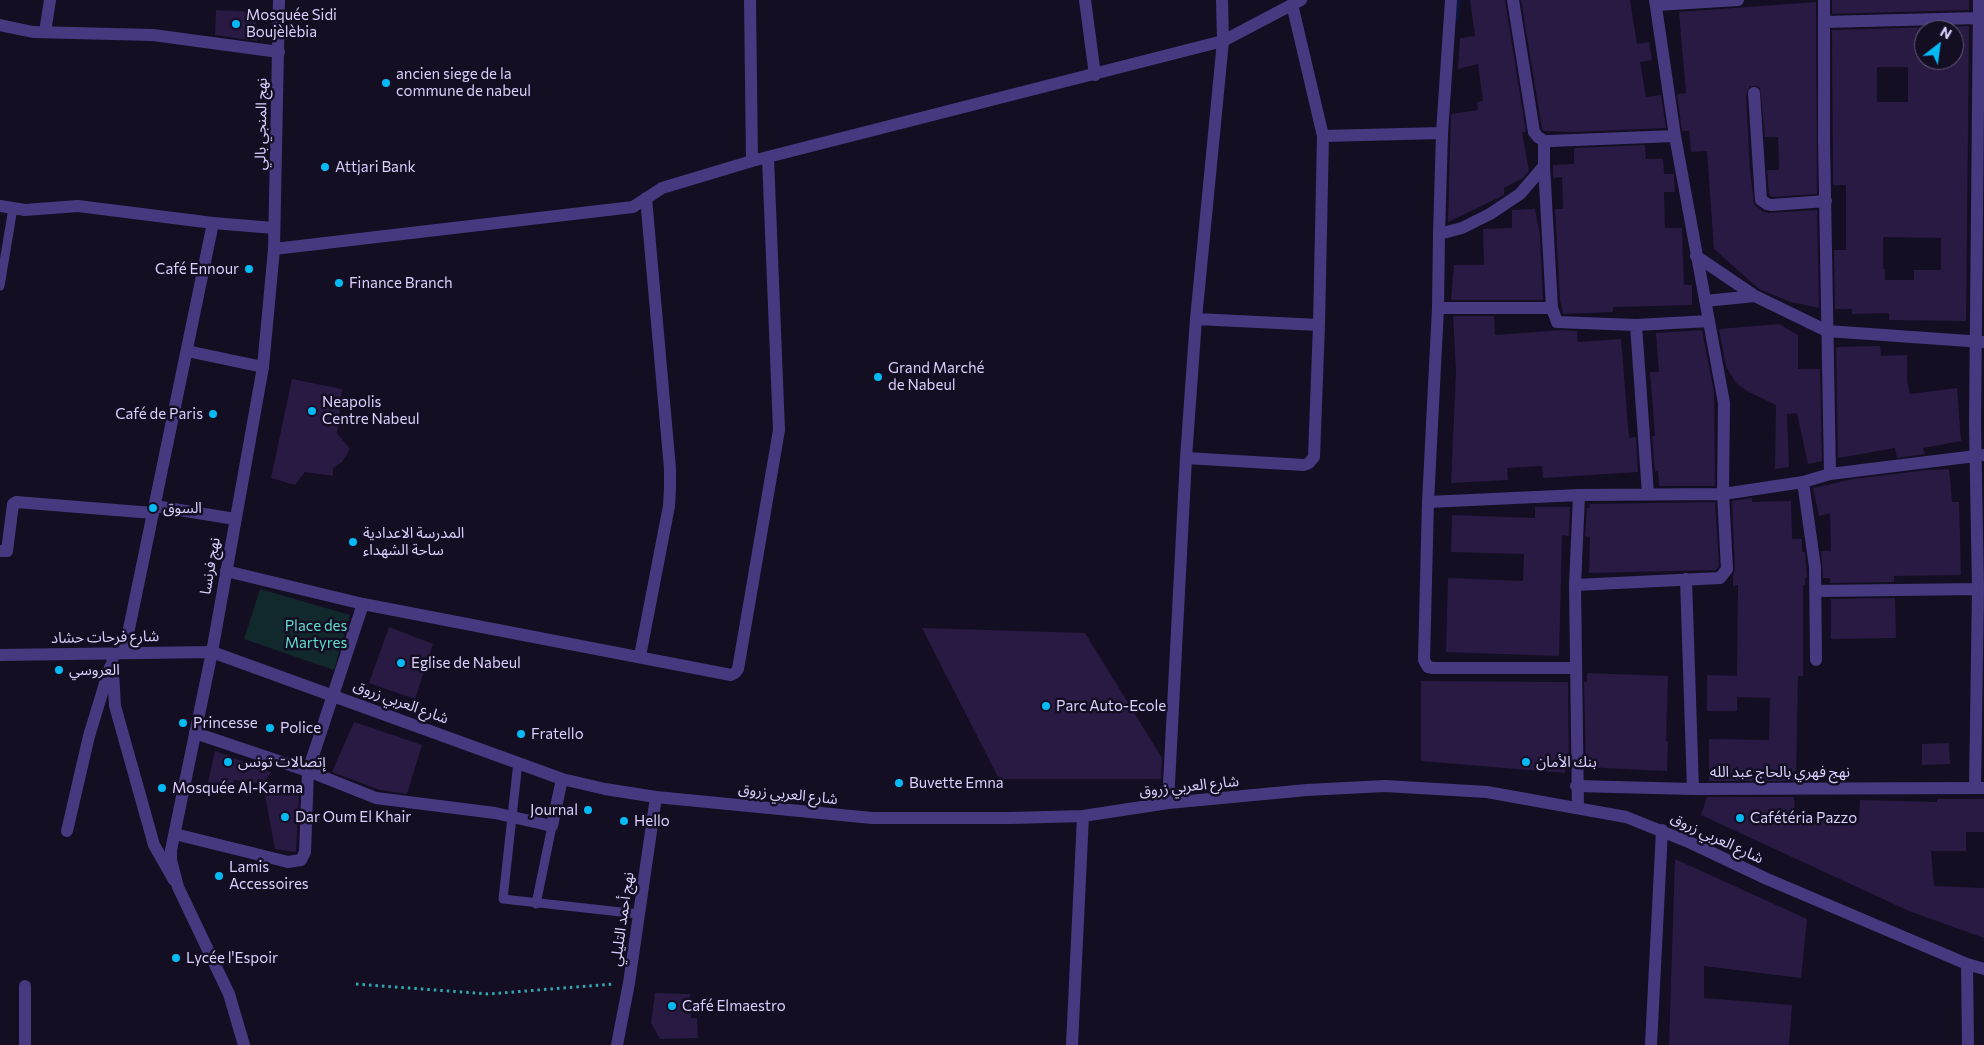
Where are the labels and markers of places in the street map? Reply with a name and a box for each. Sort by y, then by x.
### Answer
place label: Mosquée Sidi Boujèlèbia [246,6,337,41]
marker: Mosquée Sidi Boujèlèbia [230,18,242,30]
place label: ancien siege de la commune de nabeul [396,65,531,100]
marker: ancien siege de la commune de nabeul [380,77,392,89]
place label: Attjari Bank [335,158,416,176]
marker: Attjari Bank [319,161,331,173]
place label: Café Ennour [155,260,239,278]
marker: Café Ennour [243,263,255,275]
place label: Finance Branch [349,274,453,292]
marker: Finance Branch [333,277,345,289]
place label: Grand Marché de Nabeul [888,359,985,394]
marker: Grand Marché de Nabeul [872,371,884,383]
place label: Neapolis Centre Nabeul [322,393,420,428]
place label: Café de Paris [115,405,203,423]
marker: Neapolis Centre Nabeul [306,405,318,417]
marker: Café de Paris [207,408,219,420]
place label: السوق [163,499,202,517]
marker: السوق [147,502,159,514]
place label: المدرسة الاعدادية ساحة الشهداء [363,524,464,559]
marker: المدرسة الاعدادية ساحة الشهداء [347,536,359,548]
place label: Eglise de Nabeul [411,654,521,672]
marker: Eglise de Nabeul [395,657,407,669]
place label: العروسي [69,661,120,679]
marker: العروسي [53,664,65,676]
place label: Parc Auto-Ecole [1056,697,1166,715]
marker: Parc Auto-Ecole [1040,700,1052,712]
place label: Princesse [193,714,258,732]
marker: Princesse [177,717,189,729]
place label: Police [280,719,321,737]
marker: Police [264,722,276,734]
place label: Fratello [531,725,584,743]
marker: Fratello [515,728,527,740]
place label: إتصالات تونس [238,753,326,771]
place label: بنك الأمان [1536,753,1597,771]
marker: إتصالات تونس [222,756,234,768]
marker: بنك الأمان [1520,756,1532,768]
place label: Buvette Emna [909,774,1004,792]
marker: Buvette Emna [893,777,905,789]
place label: Mosquée Al-Karma [172,779,303,797]
marker: Mosquée Al-Karma [156,782,168,794]
place label: Journal [530,801,578,819]
marker: Journal [582,804,594,816]
place label: Dar Oum El Khair [295,808,411,826]
place label: Cafétéria Pazzo [1750,809,1857,827]
marker: Dar Oum El Khair [279,811,291,823]
place label: Hello [634,812,670,830]
marker: Cafétéria Pazzo [1734,812,1746,824]
marker: Hello [618,815,630,827]
place label: Lamis Accessoires [229,858,309,893]
marker: Lamis Accessoires [213,870,225,882]
place label: Lycée l'Espoir [186,949,278,967]
marker: Lycée l'Espoir [170,952,182,964]
place label: Café Elmaestro [682,997,786,1015]
marker: Café Elmaestro [666,1000,678,1012]

